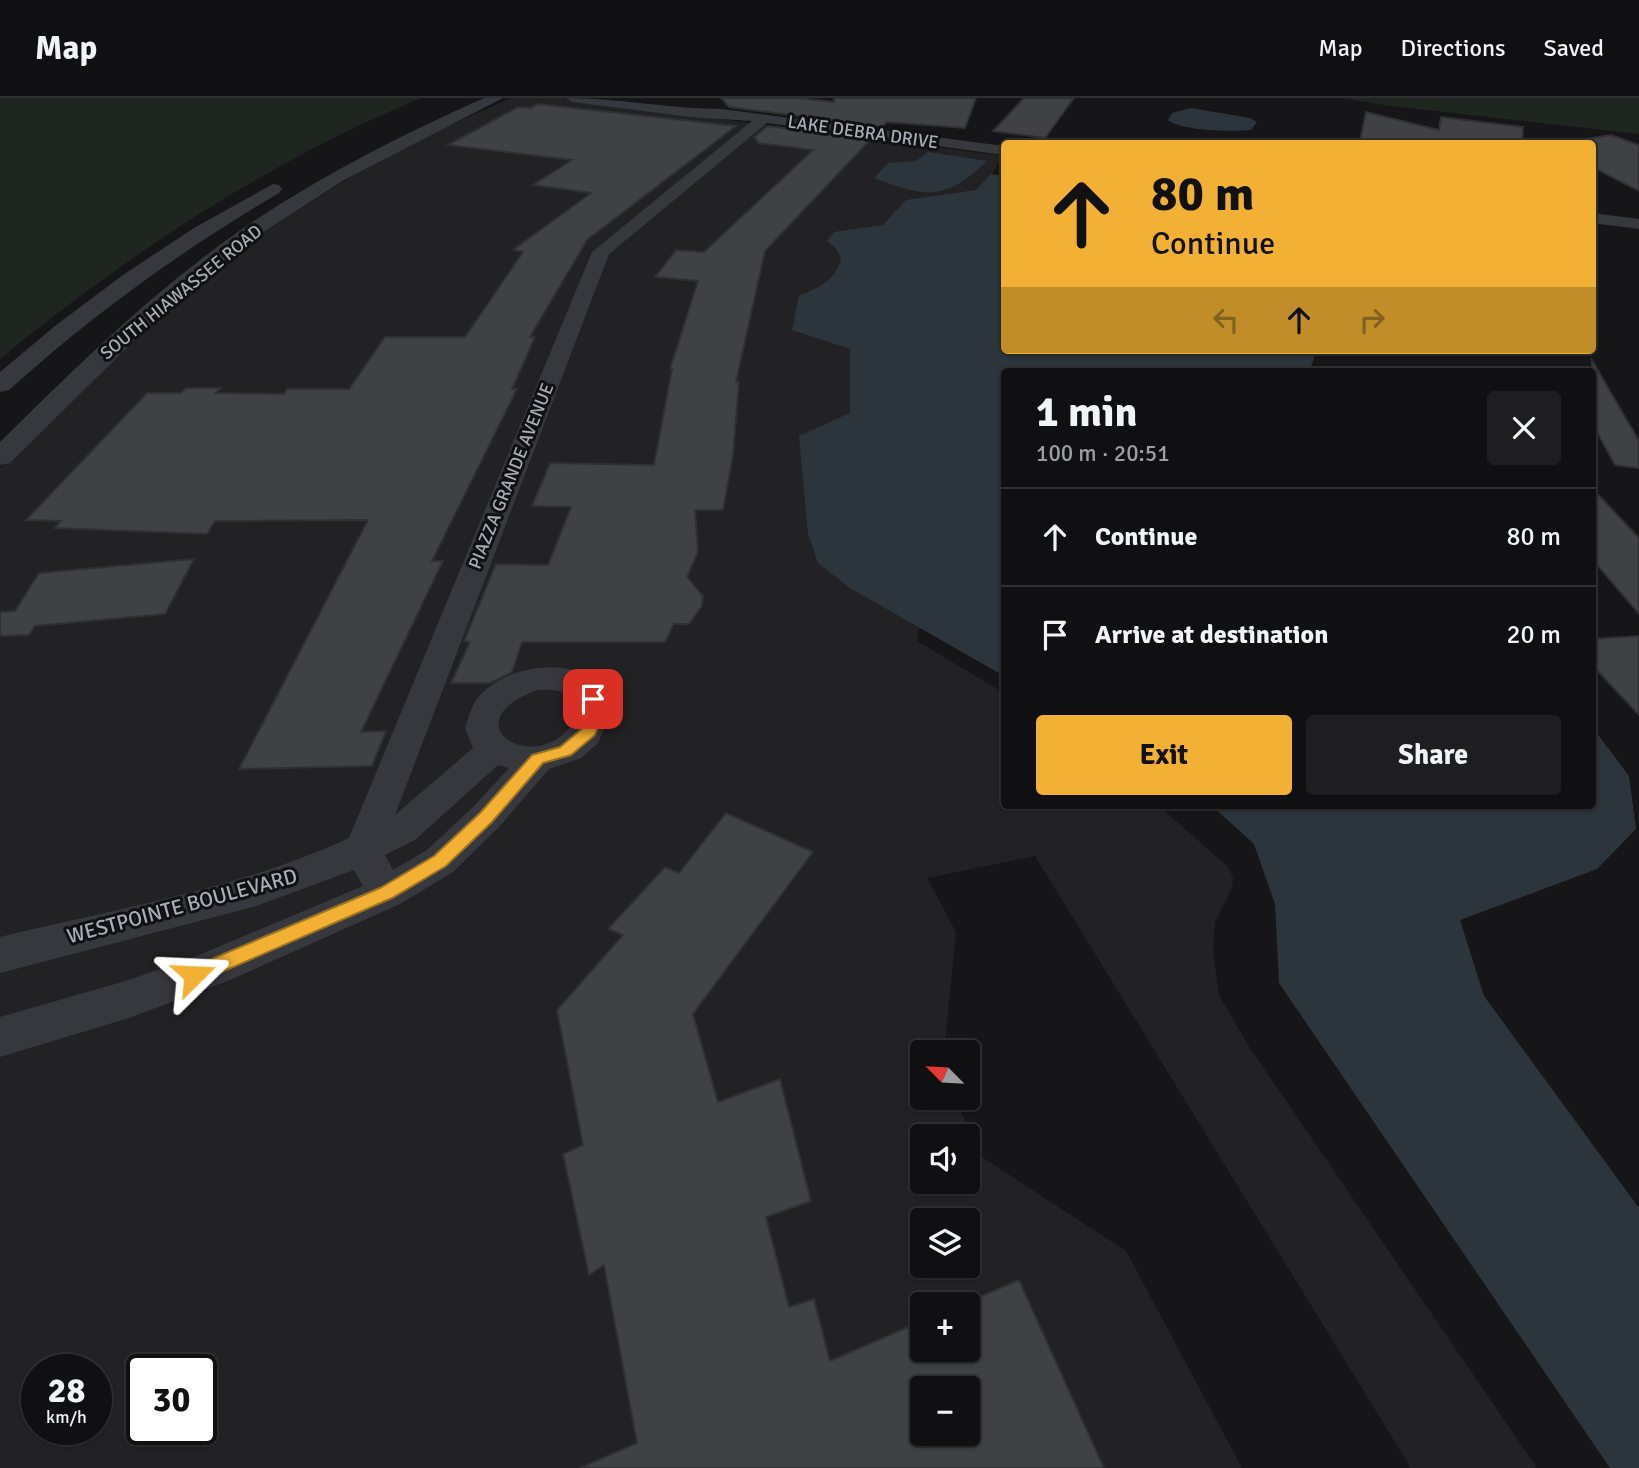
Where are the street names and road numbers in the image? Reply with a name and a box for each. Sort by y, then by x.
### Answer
street label: LAKE DEBRA DRIVE [786,111,940,153]
street label: SOUTH HIAWASSEE ROAD [96,220,266,364]
street label: PIAZZA GRANDE AVENUE [464,380,558,572]
street label: WESTPOINTE BOULEVARD [64,863,300,949]

